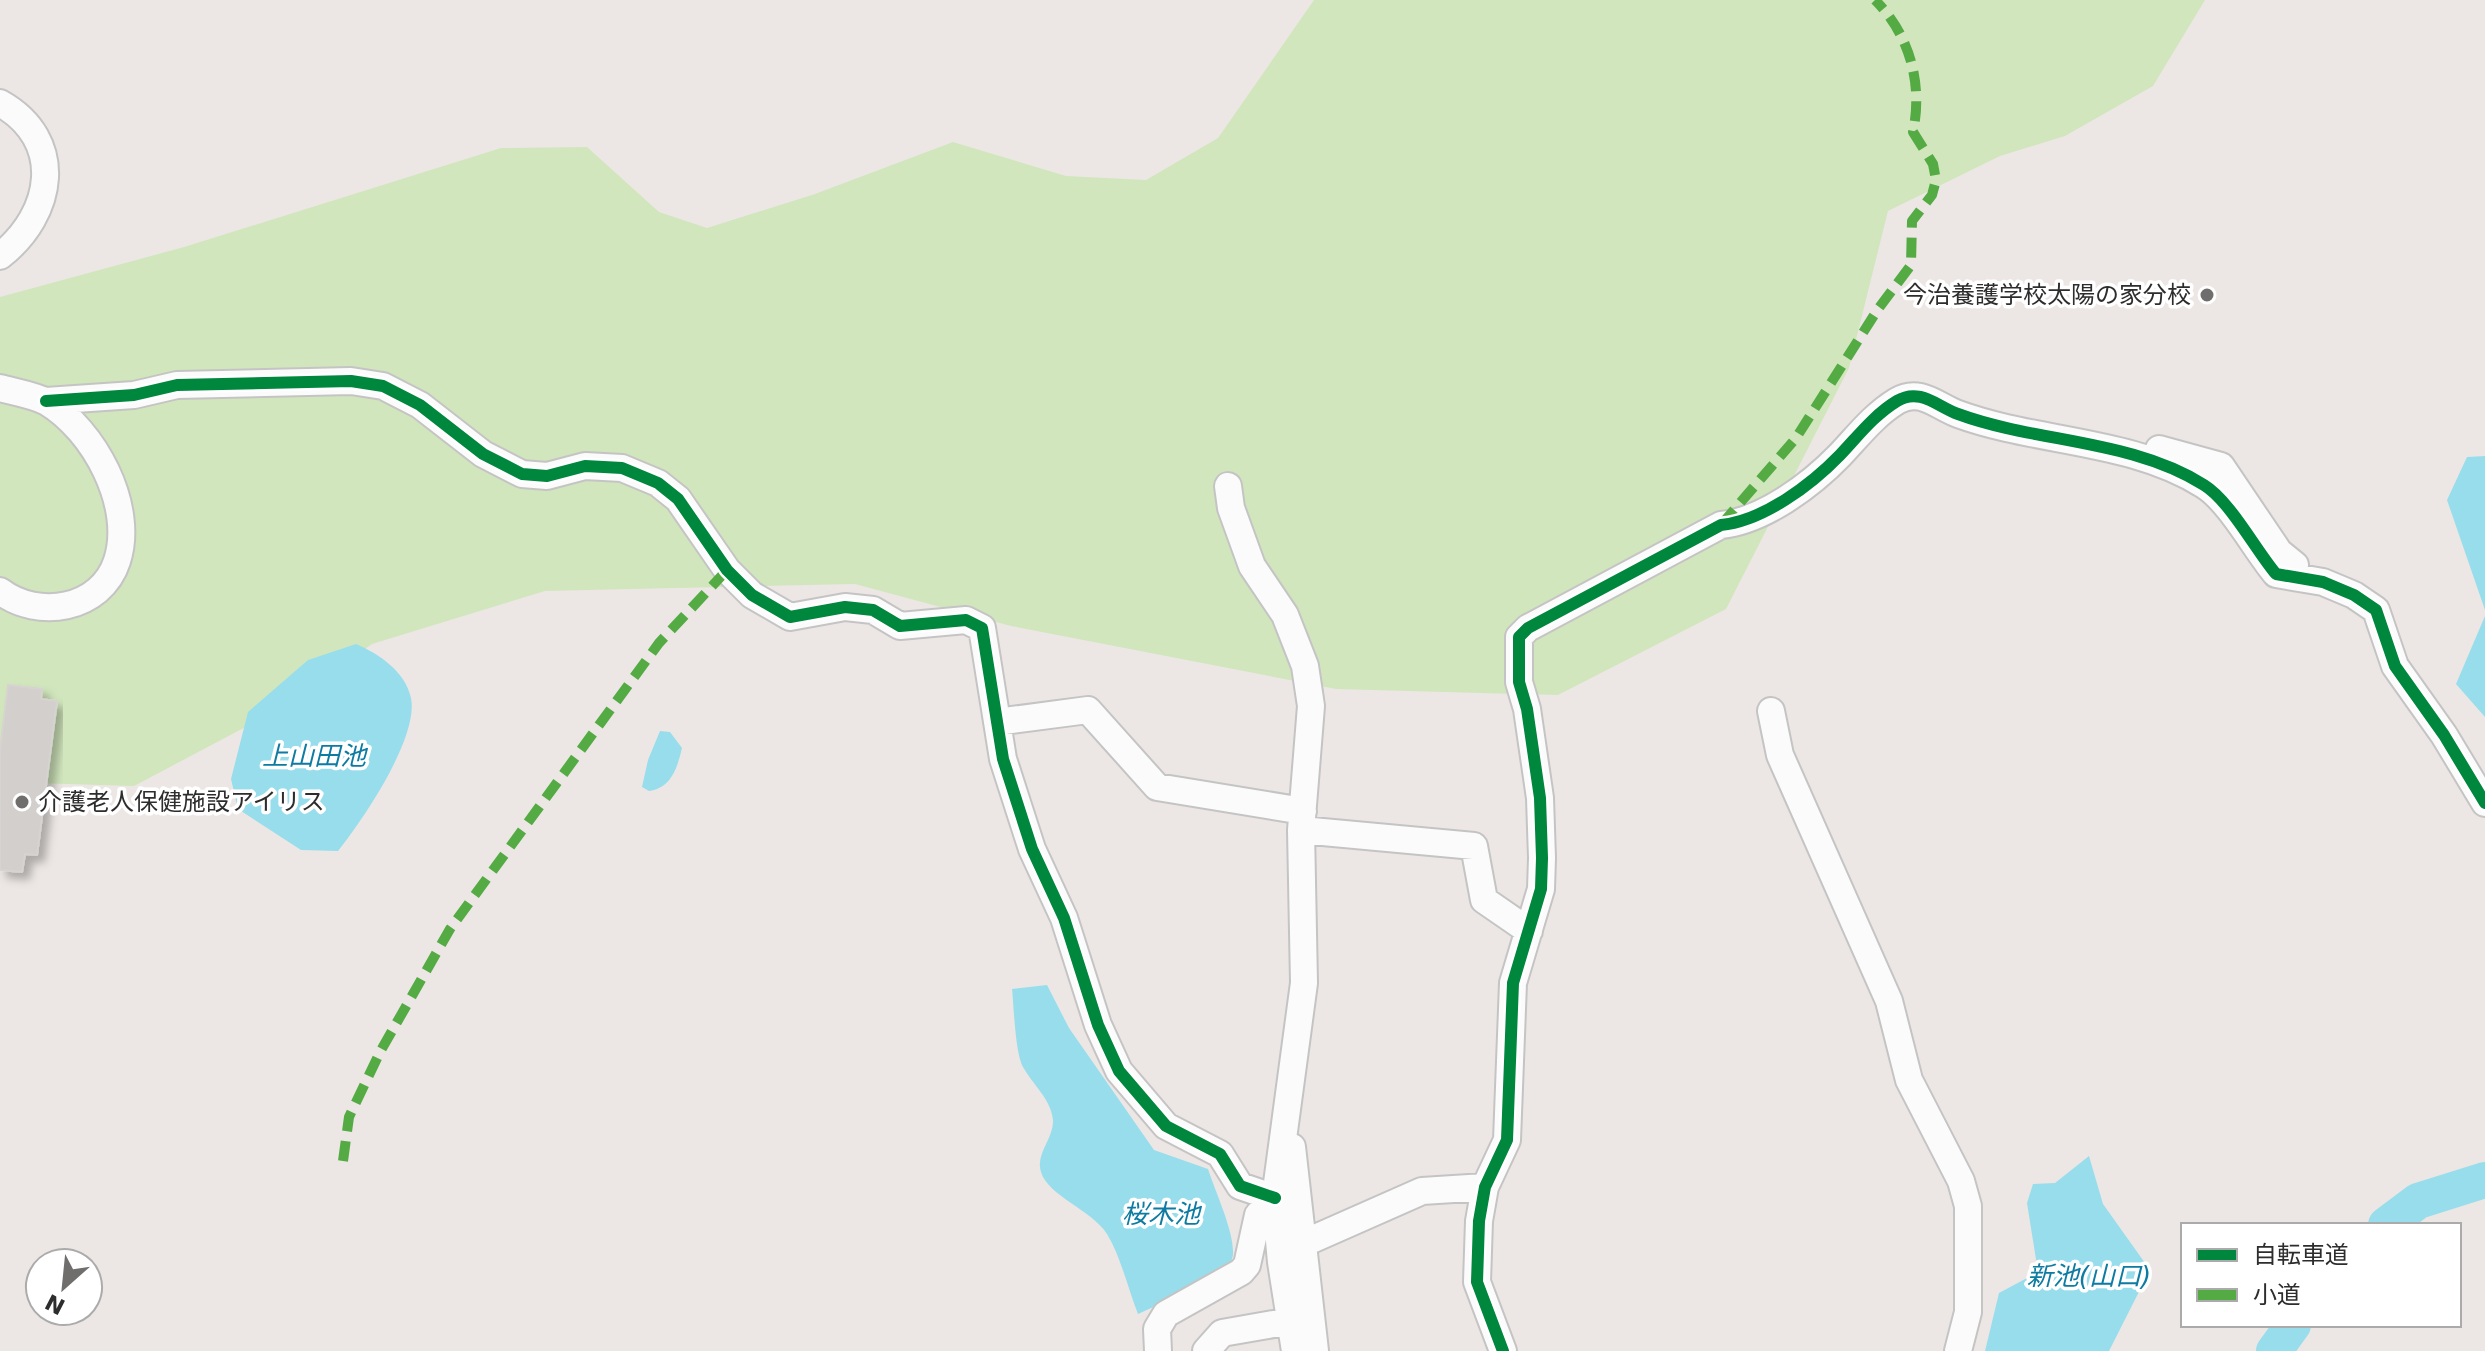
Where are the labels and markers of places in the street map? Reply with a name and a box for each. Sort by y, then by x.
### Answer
place label: 今治養護学校太陽の家分校 [1903,281,2191,309]
marker: 今治養護学校太陽の家分校 [2198,286,2216,304]
place label: 介護老人保健施設アイリス [38,788,325,816]
marker: 介護老人保健施設アイリス [13,793,31,811]

